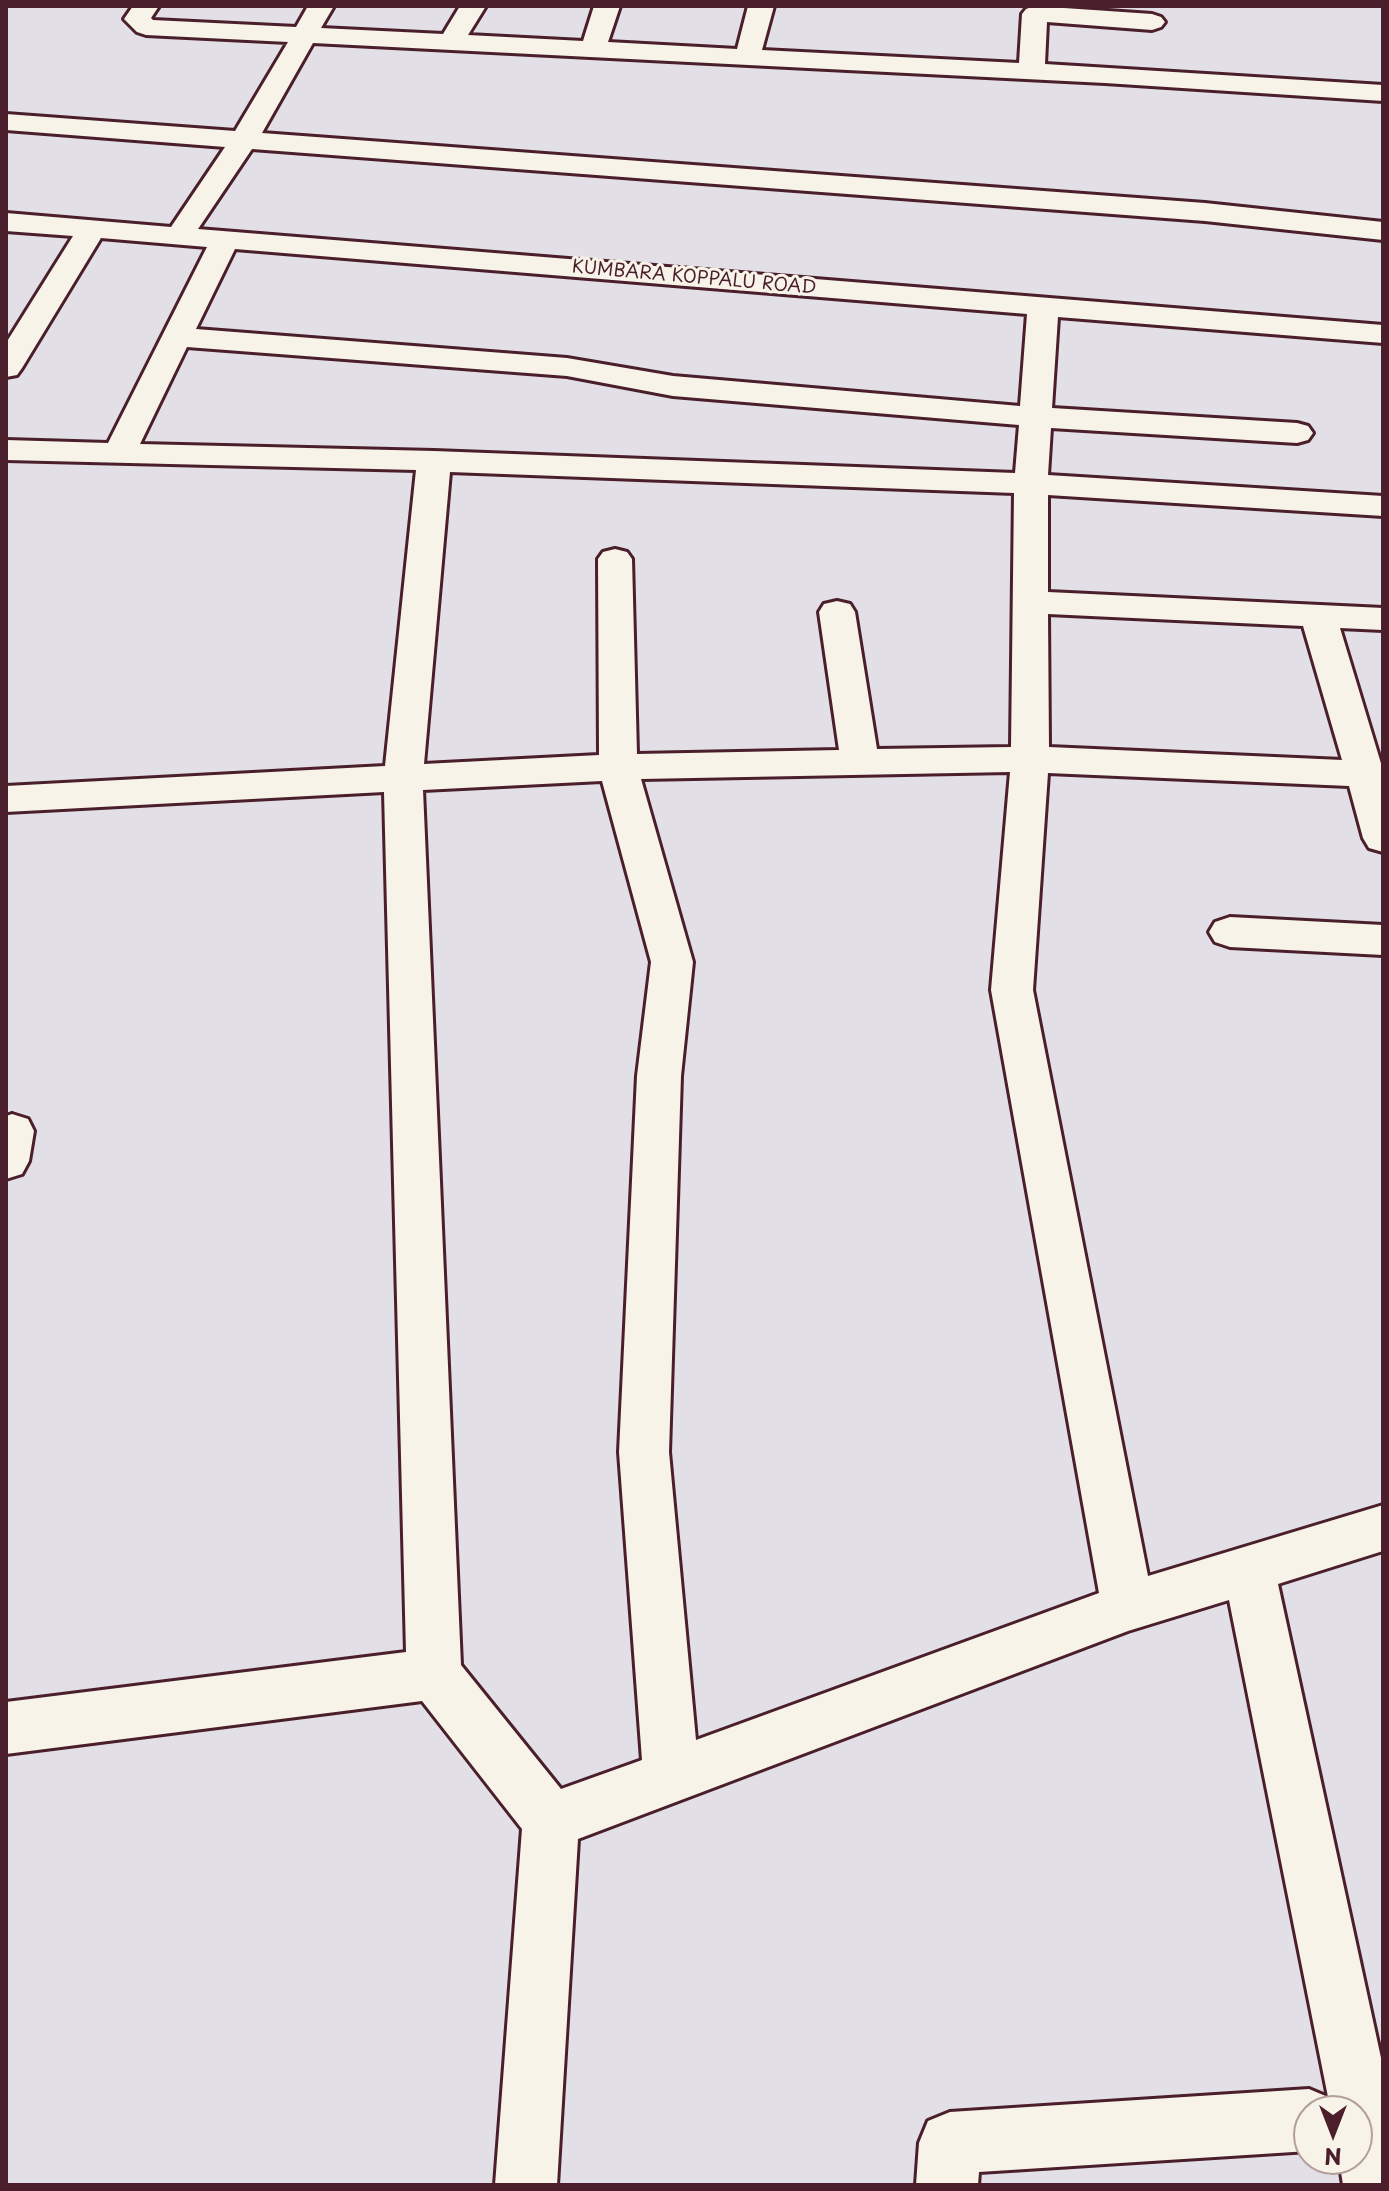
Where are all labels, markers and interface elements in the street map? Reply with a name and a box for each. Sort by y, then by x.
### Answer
street label: KUMBARA KOPPALU ROAD [571,257,817,299]
north arrow [1293,2095,1373,2175]
text: N [1324,2141,1342,2174]

